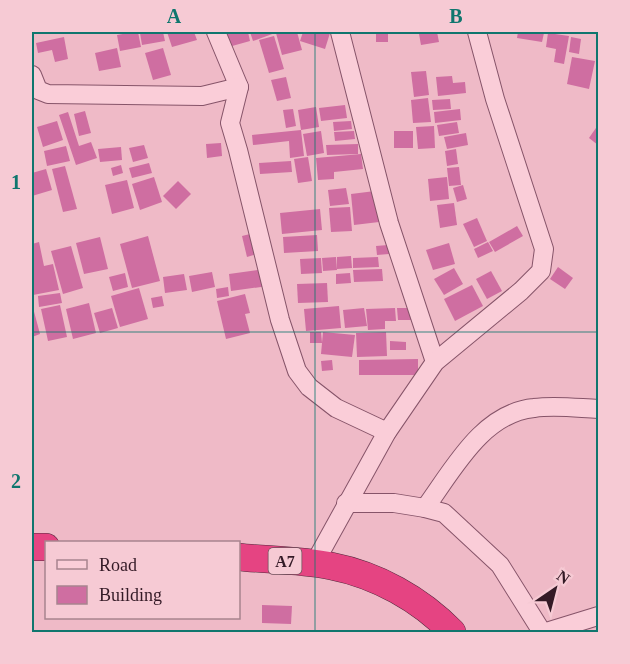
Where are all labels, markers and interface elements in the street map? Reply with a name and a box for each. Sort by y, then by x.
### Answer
text: A [167,5,182,27]
text: B [449,5,463,27]
text: 1 [11,171,21,193]
text: 2 [11,470,21,492]
legend [45,541,240,619]
road number: A7 [268,548,302,574]
text: Road [99,555,137,575]
north arrow [525,559,585,619]
text: N [554,567,573,588]
text: Building [99,585,162,605]

